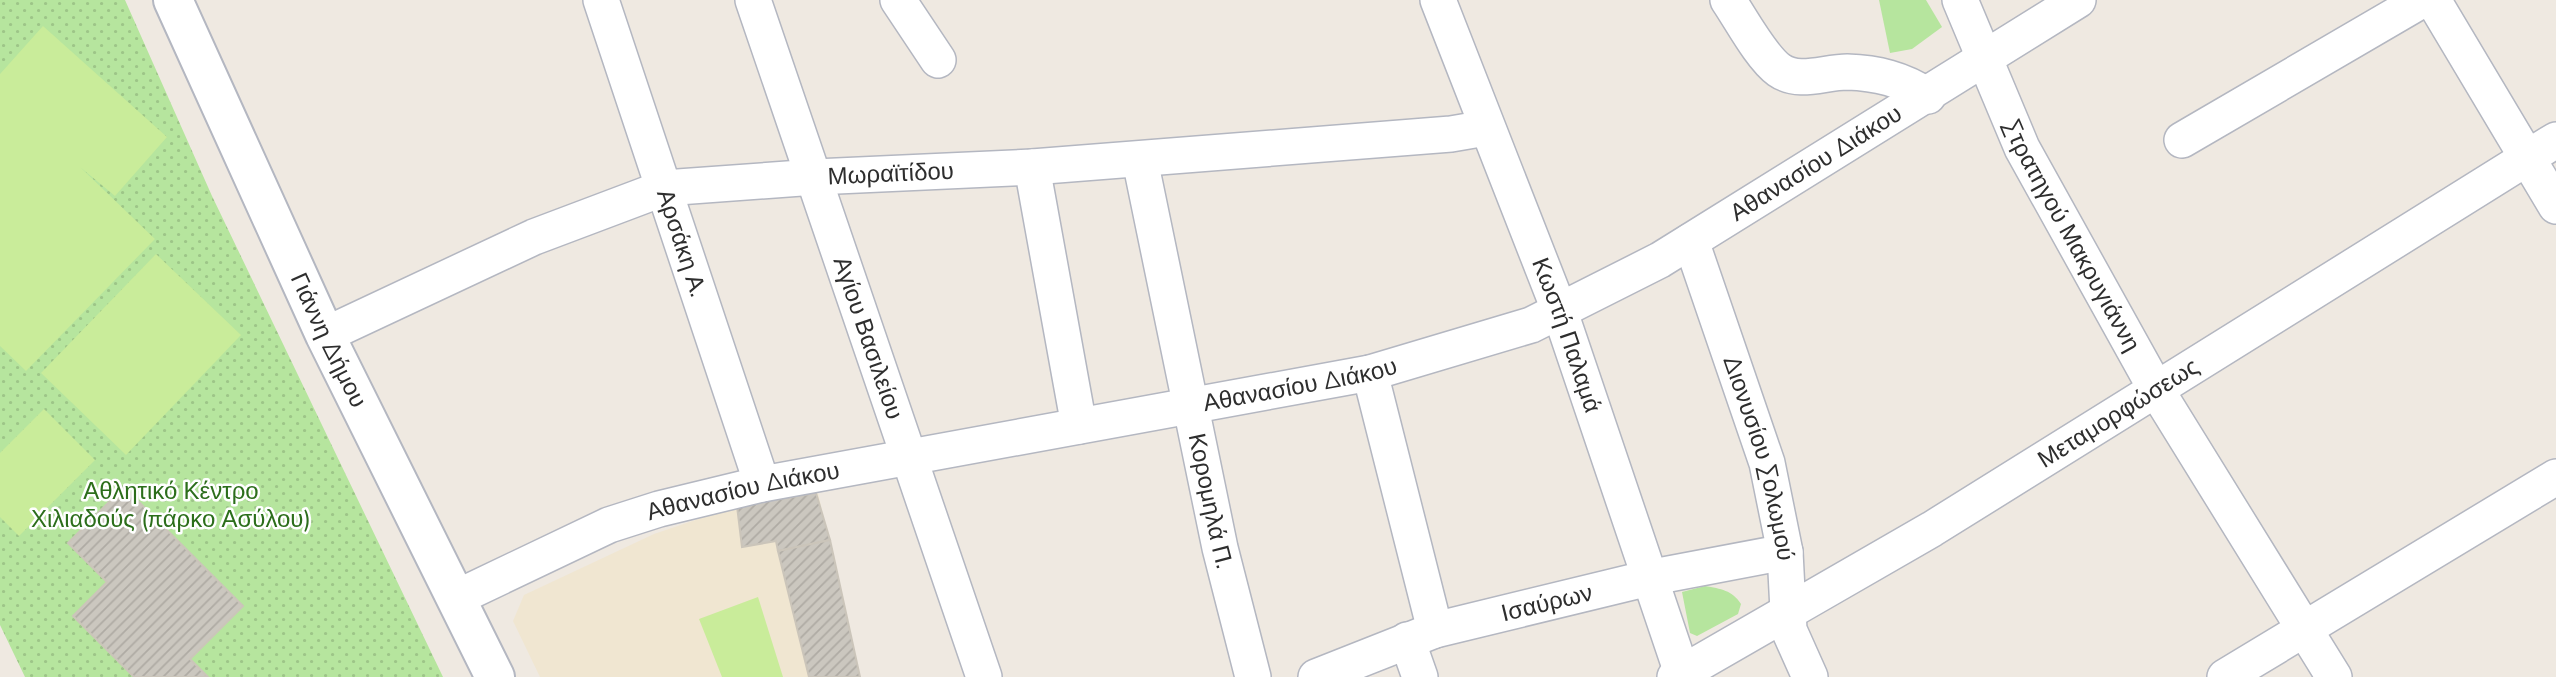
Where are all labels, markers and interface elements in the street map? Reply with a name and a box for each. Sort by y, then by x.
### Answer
street label: Αθανασίου Διάκου [1724,98,1908,229]
street label: Στρατηγού Μακρυγιάννη [1996,115,2148,357]
street label: Μωραϊτίδου [827,155,955,192]
street label: Αρσάκη Α. [649,185,715,301]
street label: Αγίου Βασιλείου [826,252,911,424]
street label: Κωστή Παλαμά [1524,253,1609,417]
street label: Γιάννη Δήμου [283,268,374,413]
street label: Αθανασίου Διάκου [1200,350,1401,419]
street label: Διονυσίου Σολωμού [1715,351,1801,561]
street label: Μεταμορφώσεως [2032,351,2205,475]
street label: Κορομηλά Π. [1181,430,1241,572]
street label: Αθανασίου Διάκου [642,454,842,528]
park label: Αθλητικό Κέντρο Χιλιαδούς (πάρκο Ασύλου) [31,475,311,535]
street label: Ισαύρων [1498,576,1596,629]

